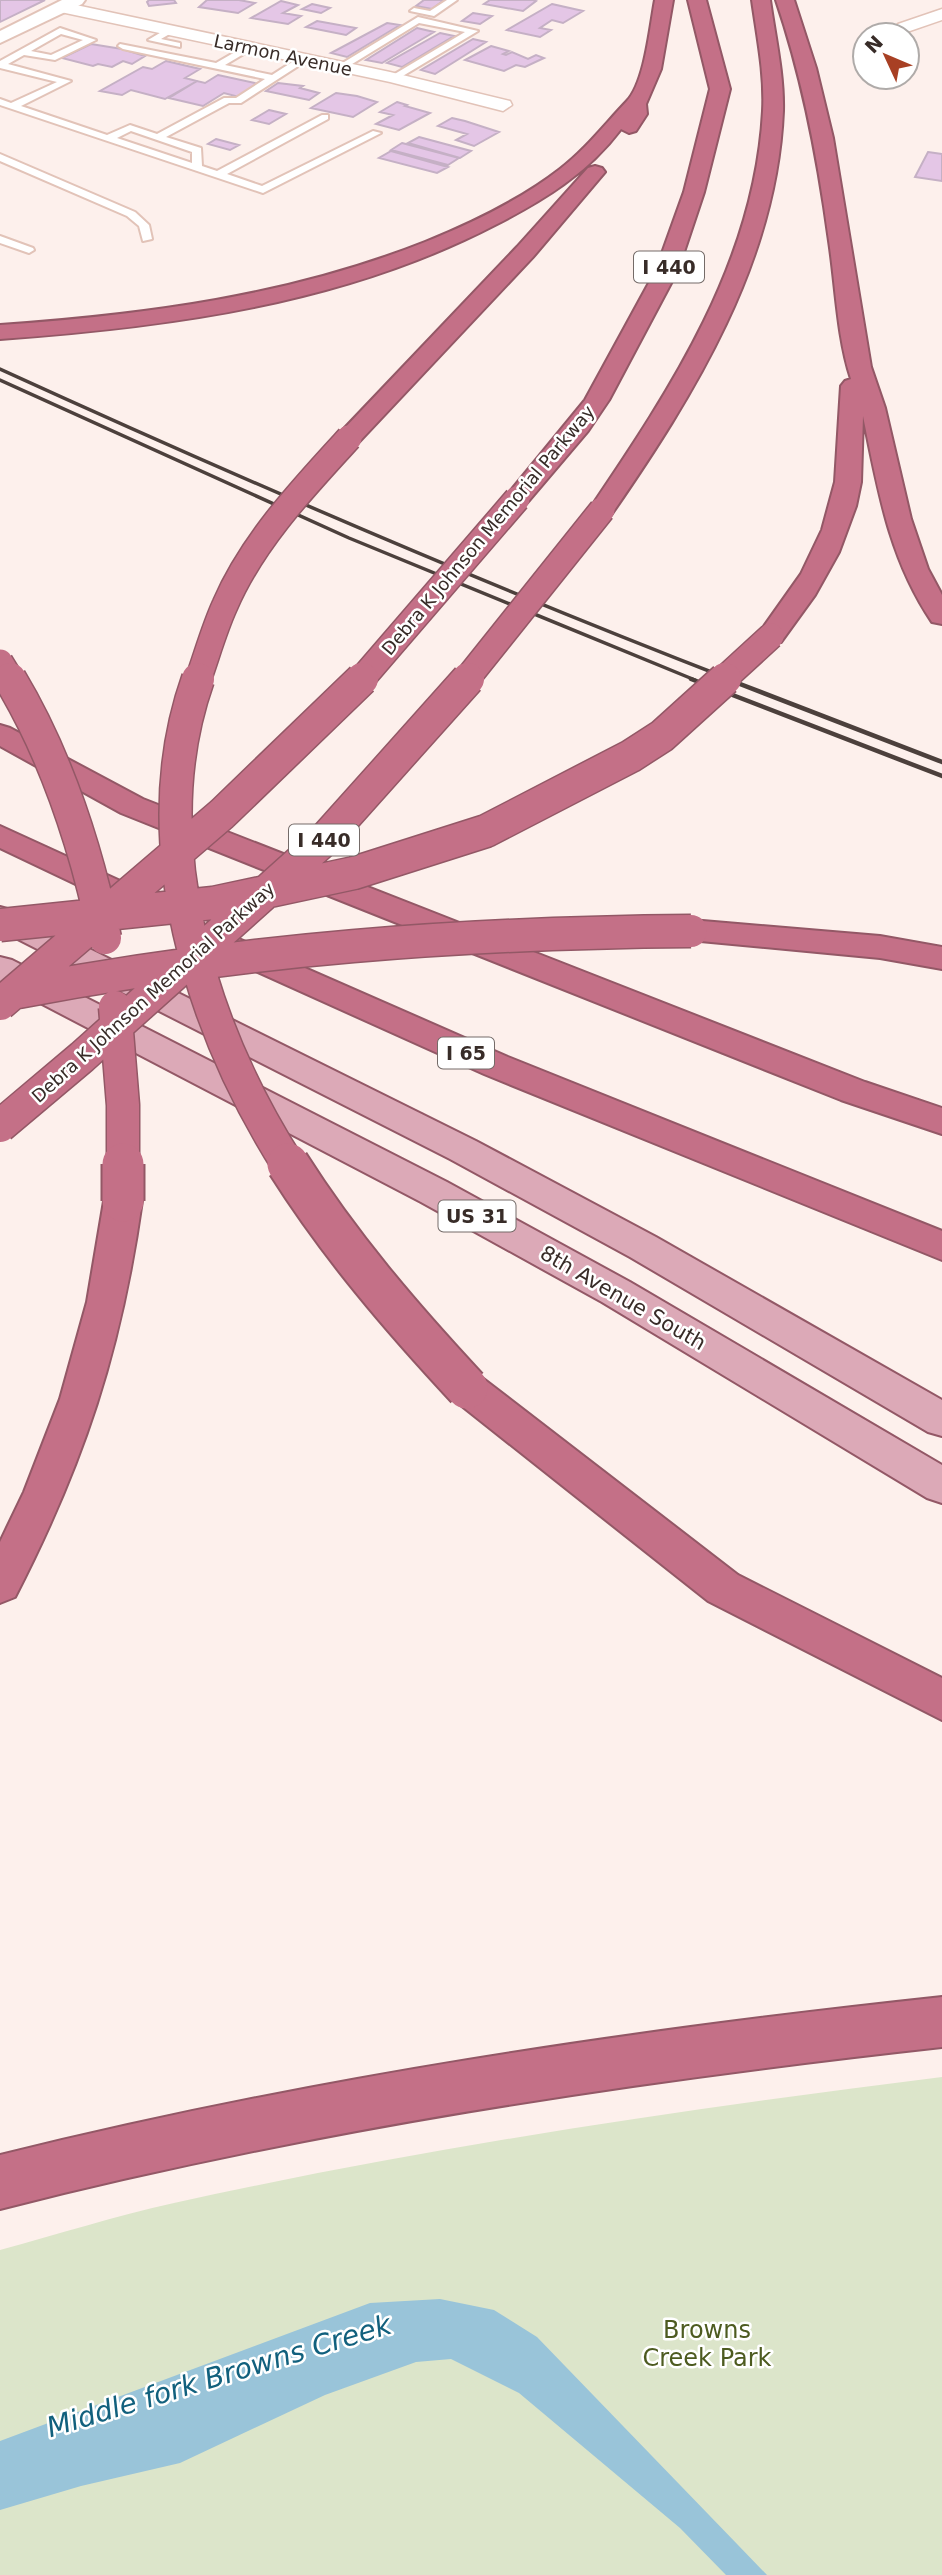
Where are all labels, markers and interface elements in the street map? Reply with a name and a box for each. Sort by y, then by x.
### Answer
north arrow [851,21,921,91]
street label: Larmon Avenue [212,30,354,80]
text: N [860,31,887,58]
road number: I 440 [634,252,704,282]
street label: Debra K Johnson Memorial Parkway [377,401,599,659]
road number: I 440 [289,824,359,856]
street label: Debra K Johnson Memorial Parkway [27,877,279,1107]
road number: I 65 [438,1037,494,1068]
road number: US 31 [438,1200,516,1232]
street label: 8th Avenue South [536,1241,710,1355]
water label: Middle fork Browns Creek [43,2307,397,2444]
park label: Browns Creek Park [642,2316,772,2372]

